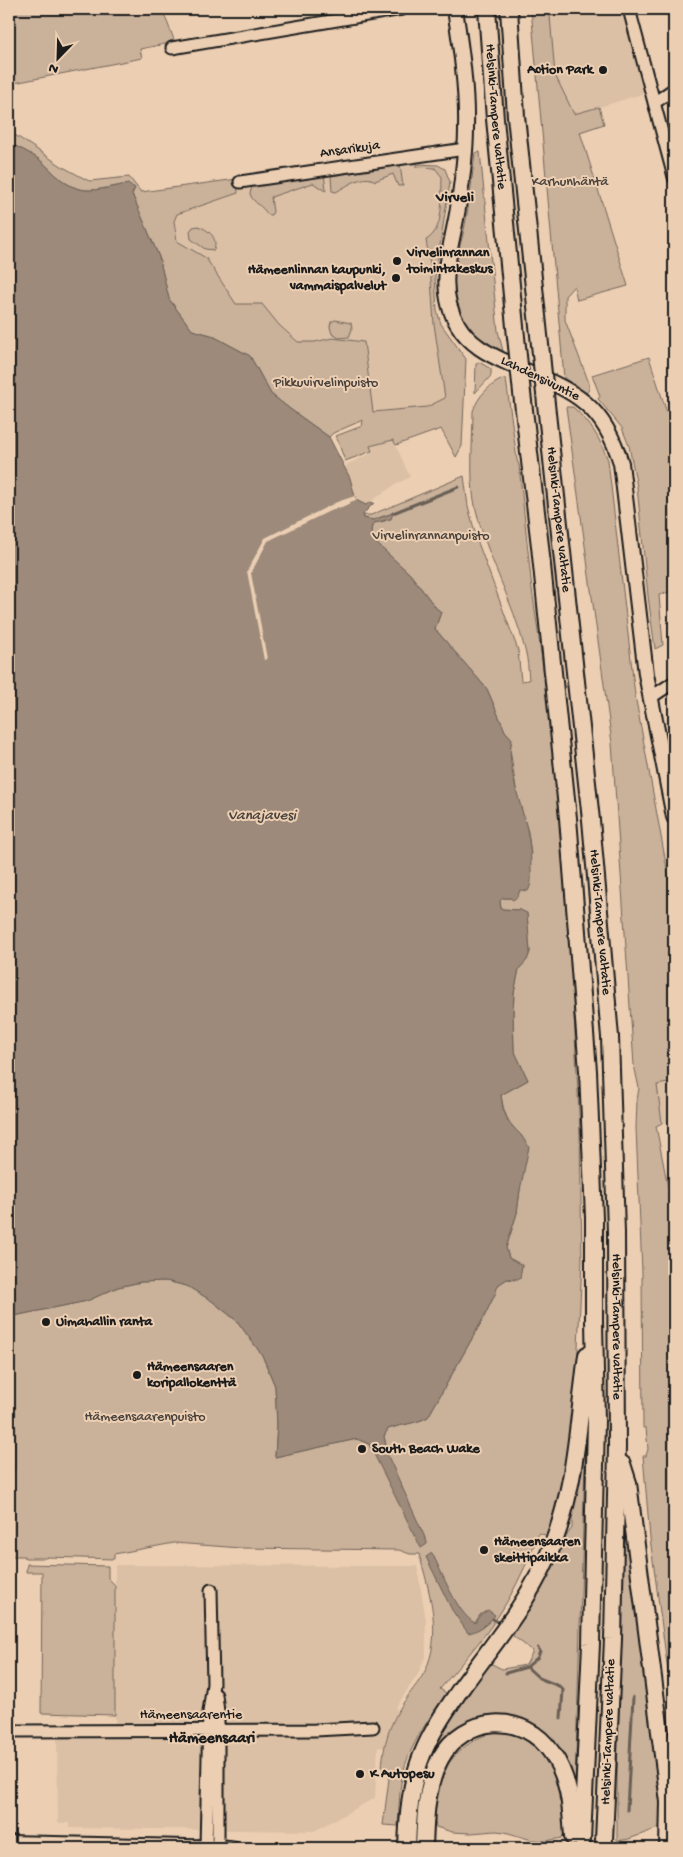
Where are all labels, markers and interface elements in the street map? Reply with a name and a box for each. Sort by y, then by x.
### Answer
north arrow [32,32,82,82]
street label: Helsinki-Tampere valtatie [481,43,510,191]
text: N [46,58,61,77]
place label: Action Park [526,62,595,79]
marker: Action Park [597,64,609,76]
street label: Ansarikuja [319,137,382,163]
park label: Karhunhäntä [532,174,610,191]
district label: Virveli [435,189,474,207]
place label: Virvelinrannan toimintakeskus [405,245,494,278]
marker: Virvelinrannan toimintakeskus [391,255,403,267]
place label: Hämeenlinnan kaupunki, vammaispalvelut [248,262,387,295]
marker: Hämeenlinnan kaupunki, vammaispalvelut [390,272,402,284]
street label: Lahdensivuntie [498,352,583,406]
park label: Pikkuvirvelinpuisto [273,375,378,392]
street label: Helsinki-Tampere valtatie [542,446,575,594]
park label: Virvelinrannanpuisto [371,528,490,545]
water label: Vanajavesi [228,807,298,825]
street label: Helsinki-Tampere valtatie [585,849,615,997]
street label: Helsinki-Tampere valtatie [608,1253,625,1401]
place label: Uimahallin ranta [56,1314,153,1331]
marker: Uimahallin ranta [40,1316,52,1328]
place label: Hämeensaaren koripallokenttä [147,1359,237,1392]
marker: Hämeensaaren koripallokenttä [131,1369,143,1381]
park label: Hämeensaarenpuisto [85,1409,205,1426]
place label: South Beach Wake [372,1441,481,1458]
marker: South Beach Wake [356,1443,368,1455]
place label: Hämeensaaren skeittipaikka [494,1534,581,1567]
marker: Hämeensaaren skeittipaikka [478,1544,490,1556]
street label: Helsinki-Tampere valtatie [598,1658,620,1805]
street label: Hämeensaarentie [140,1707,243,1724]
district label: Hämeensaari [169,1730,256,1749]
place label: K Autopesu [369,1766,435,1783]
marker: K Autopesu [354,1768,366,1780]

